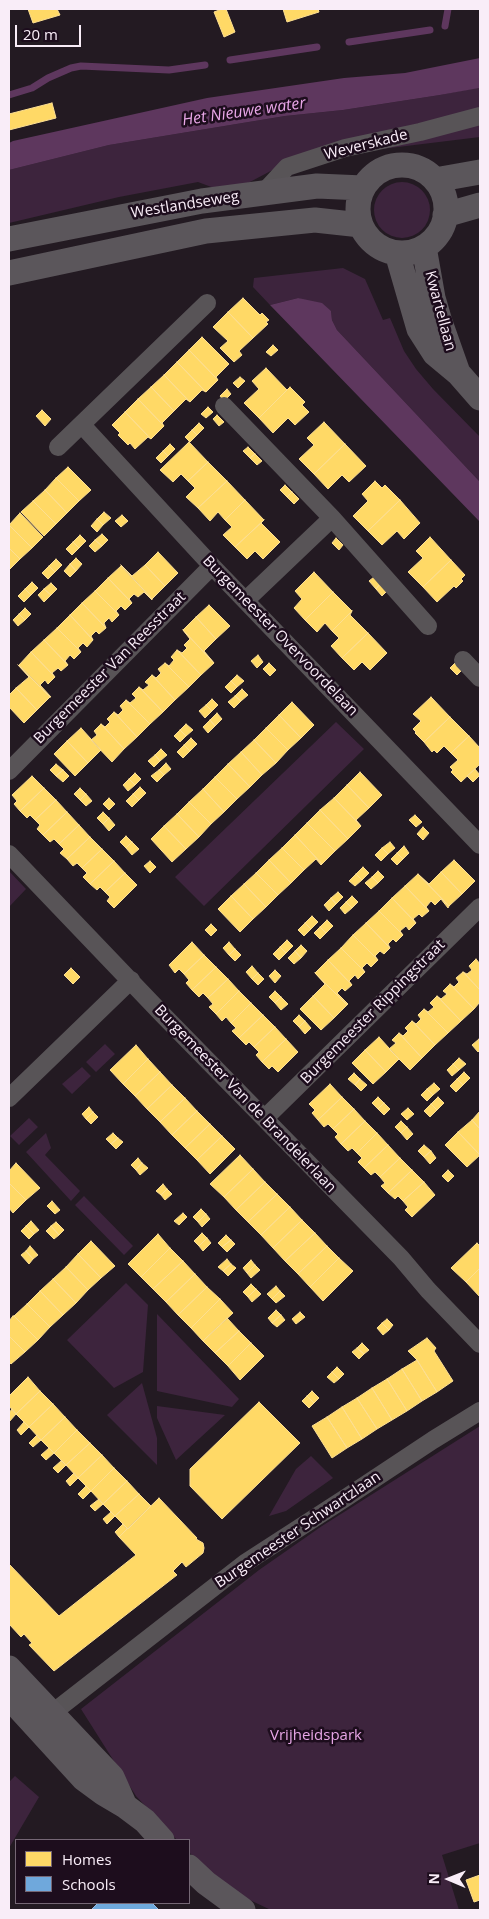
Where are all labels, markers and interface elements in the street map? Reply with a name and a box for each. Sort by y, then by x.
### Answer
scale bar [18,15,84,47]
text: 20 m [23,24,58,44]
water label: Het Nieuwe water [181,94,307,130]
street label: Weverskade [322,126,410,164]
street label: Westlandseweg [130,188,240,222]
street label: Kwartellaan [421,269,459,353]
street label: Burgemeester Overvoordelaan [199,552,361,720]
street label: Burgemeester Van Reesstraat [30,588,190,748]
street label: Burgemeester Rippingstraat [297,936,449,1088]
street label: Burgemeester Van de Brandelerlaan [150,1001,340,1197]
street label: Burgemeester Schwartzlaan [212,1468,384,1592]
park label: Vrijheidspark [270,1727,362,1745]
legend [15,1839,190,1904]
text: Homes [62,1849,112,1869]
north arrow [424,1854,474,1904]
text: N [424,1873,443,1885]
text: Schools [62,1874,116,1894]

